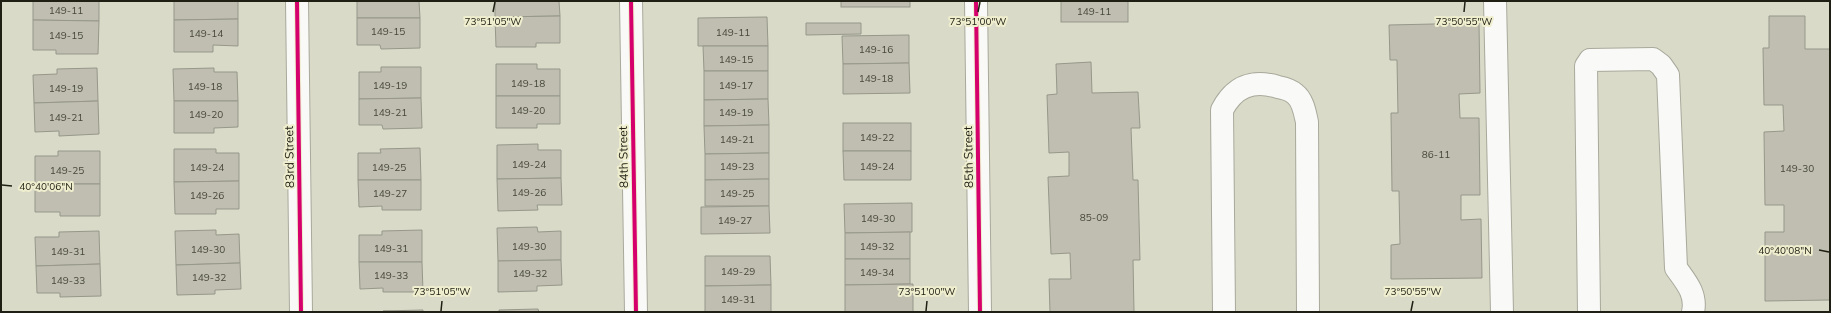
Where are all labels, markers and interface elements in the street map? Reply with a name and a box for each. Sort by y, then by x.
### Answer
house number: 149-11 [49,4,83,17]
house number: 149-11 [1077,5,1111,18]
text: 73°51'05"W [465,15,521,28]
text: 73°51'00"W [950,15,1006,28]
text: 73°50'55"W [1436,15,1492,28]
house number: 149-15 [371,25,405,38]
house number: 149-11 [716,26,750,39]
house number: 149-14 [189,27,223,40]
house number: 149-15 [49,29,83,42]
house number: 149-16 [859,43,893,56]
house number: 149-15 [719,53,753,66]
house number: 149-18 [859,72,893,85]
house number: 149-18 [511,77,545,90]
house number: 149-19 [373,79,407,92]
house number: 149-17 [719,79,753,92]
house number: 149-18 [188,80,222,93]
house number: 149-19 [49,82,83,95]
house number: 149-20 [511,104,545,117]
house number: 149-21 [373,106,407,119]
house number: 149-19 [719,106,753,119]
house number: 149-20 [189,108,223,121]
house number: 149-21 [49,111,83,124]
street label: 83rd Street [281,126,297,188]
street label: 84th Street [615,126,631,188]
street label: 85th Street [960,126,976,188]
house number: 149-22 [860,131,894,144]
house number: 149-21 [720,133,754,146]
house number: 86-11 [1422,148,1450,161]
house number: 149-24 [512,158,546,171]
house number: 149-23 [720,160,754,173]
house number: 149-24 [860,160,894,173]
house number: 149-24 [190,161,224,174]
house number: 149-25 [372,161,406,174]
house number: 149-30 [1780,162,1814,175]
house number: 149-25 [50,164,84,177]
text: 40°40'06"N [19,180,73,193]
house number: 149-26 [512,186,546,199]
house number: 149-27 [373,187,407,200]
house number: 149-25 [720,187,754,200]
house number: 149-26 [190,189,224,202]
house number: 85-09 [1080,211,1108,224]
house number: 149-30 [861,212,895,225]
house number: 149-27 [718,214,752,227]
house number: 149-30 [512,240,546,253]
house number: 149-32 [860,240,894,253]
house number: 149-31 [374,242,408,255]
house number: 149-30 [191,243,225,256]
text: 40°40'08"N [1758,244,1812,257]
house number: 149-31 [51,245,85,258]
house number: 149-29 [721,265,755,278]
house number: 149-34 [860,266,894,279]
house number: 149-32 [513,267,547,280]
house number: 149-33 [374,269,408,282]
house number: 149-32 [192,271,226,284]
house number: 149-33 [51,274,85,287]
text: 73°51'05"W [414,285,470,298]
text: 73°51'00"W [899,285,955,298]
text: 73°50'55"W [1385,285,1441,298]
house number: 149-31 [721,293,755,306]

